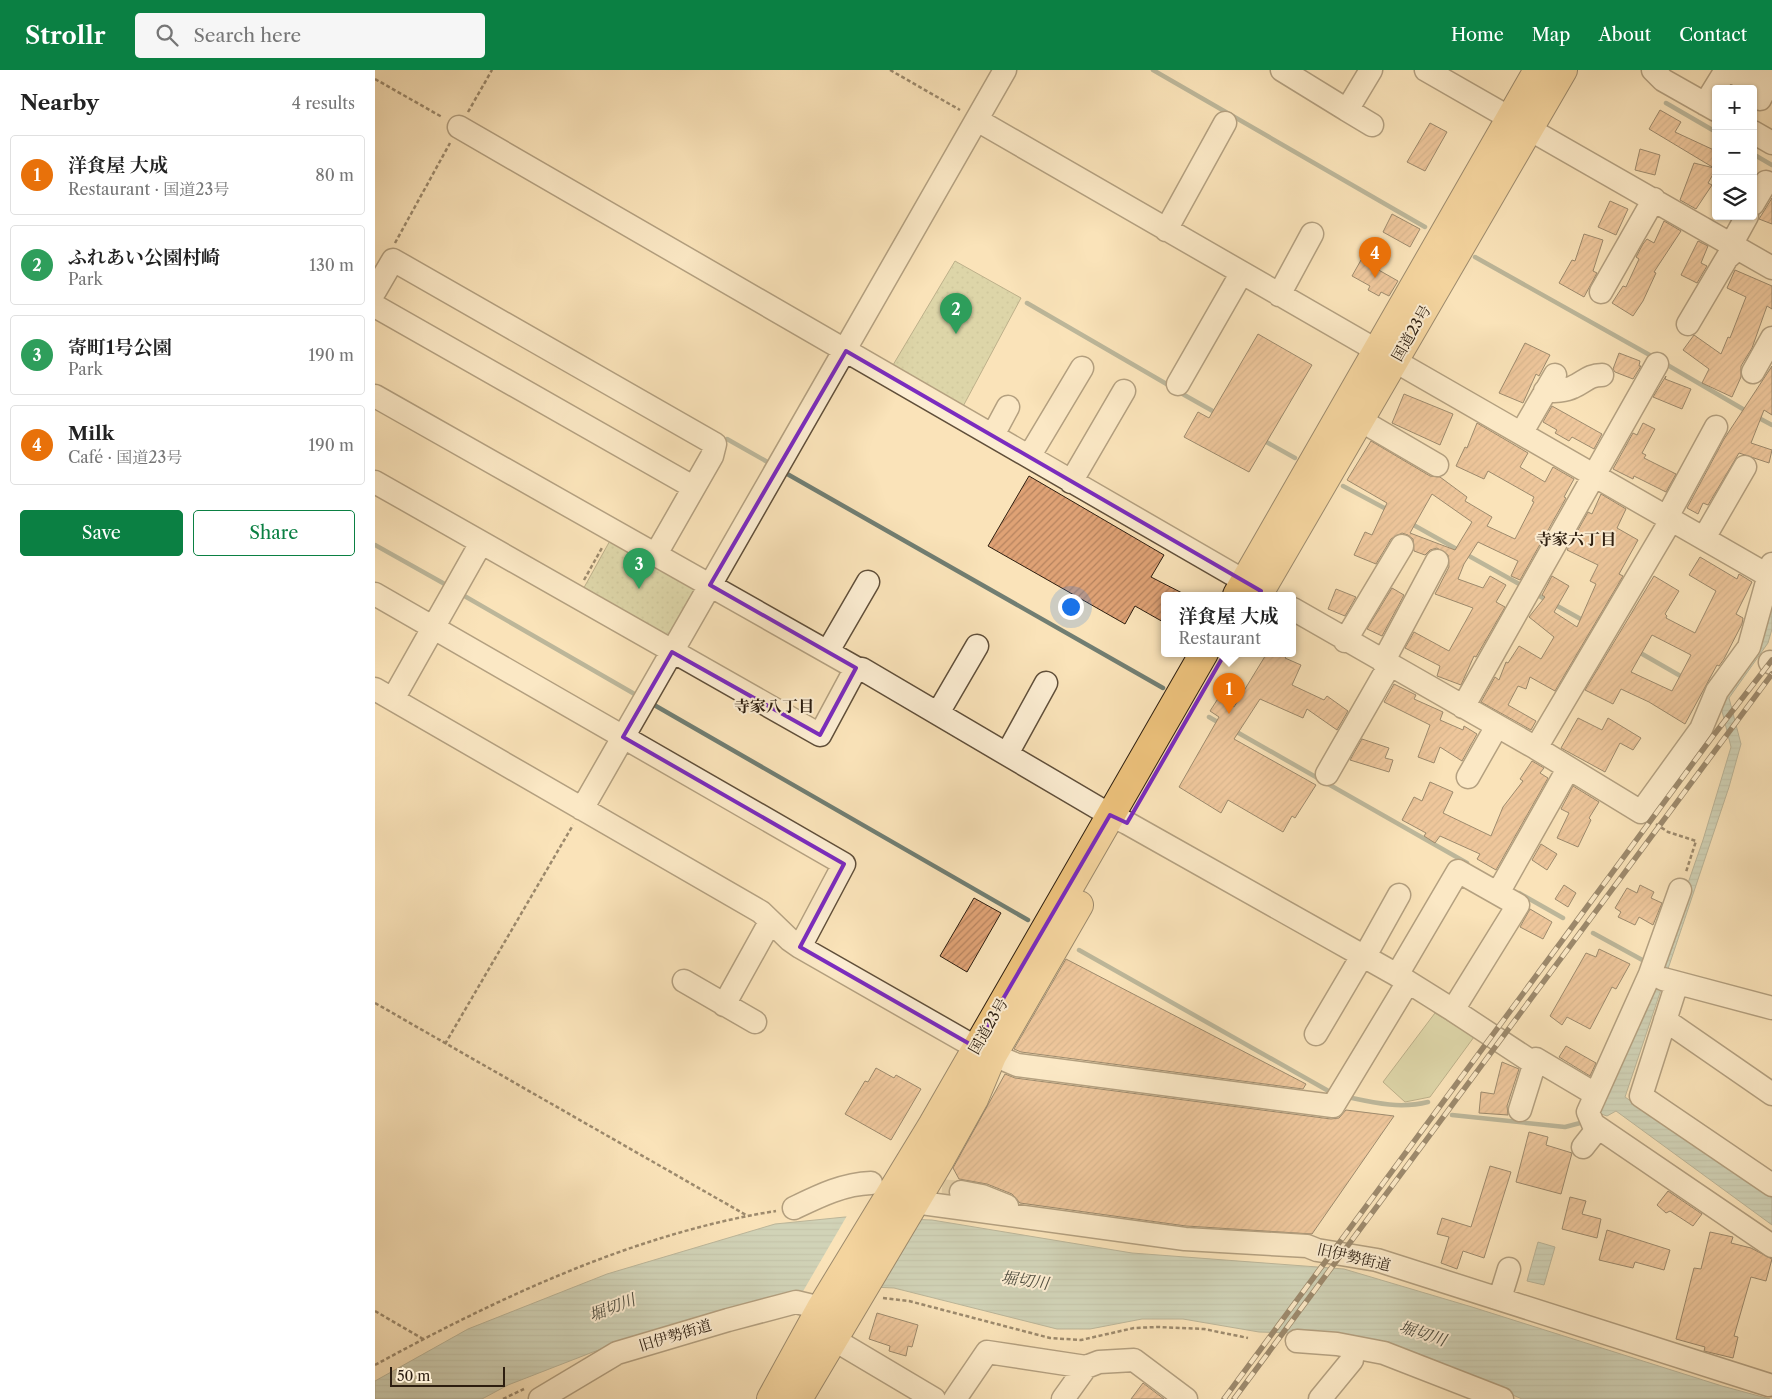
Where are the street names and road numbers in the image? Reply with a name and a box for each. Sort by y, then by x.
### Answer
street label: 国道23号 [1387,301,1435,365]
street label: 国道23号 [964,994,1012,1058]
street label: 旧伊勢街道 [1315,1239,1393,1275]
street label: 旧伊勢街道 [636,1315,714,1355]

